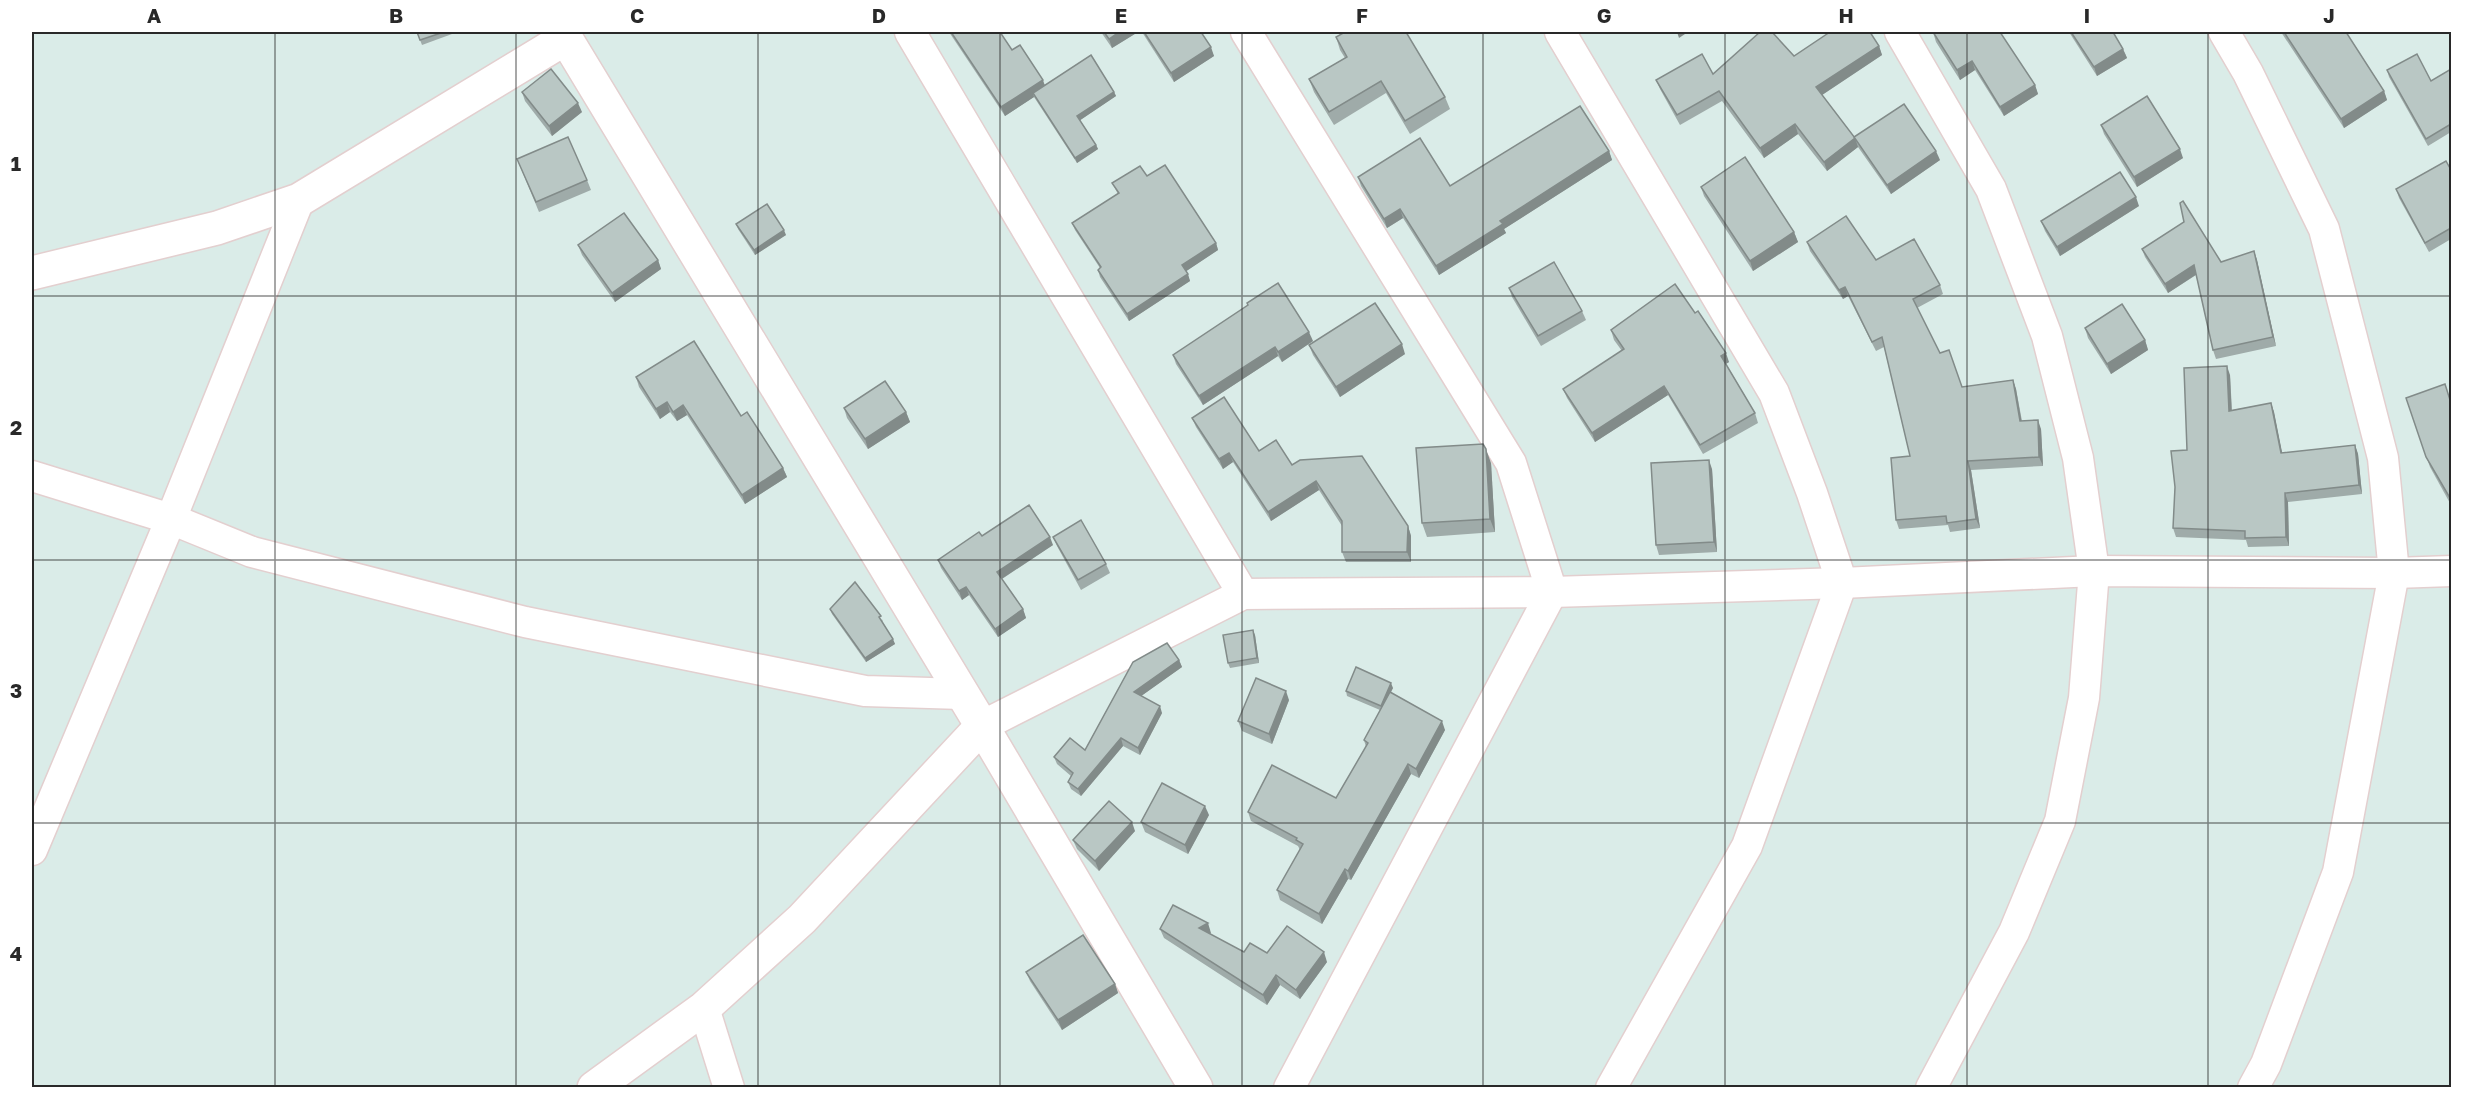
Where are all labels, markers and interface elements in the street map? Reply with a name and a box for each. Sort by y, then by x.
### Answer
text: A [147,3,161,27]
text: B [389,3,403,27]
text: C [630,3,644,27]
text: D [872,3,886,27]
text: E [1115,3,1127,27]
text: F [1356,3,1368,27]
text: G [1597,3,1611,27]
text: H [1838,3,1854,27]
text: I [2084,3,2090,27]
text: J [2323,3,2335,27]
text: 1 [11,151,21,175]
text: 2 [10,415,22,439]
text: 3 [10,678,22,702]
text: 4 [10,941,22,965]

